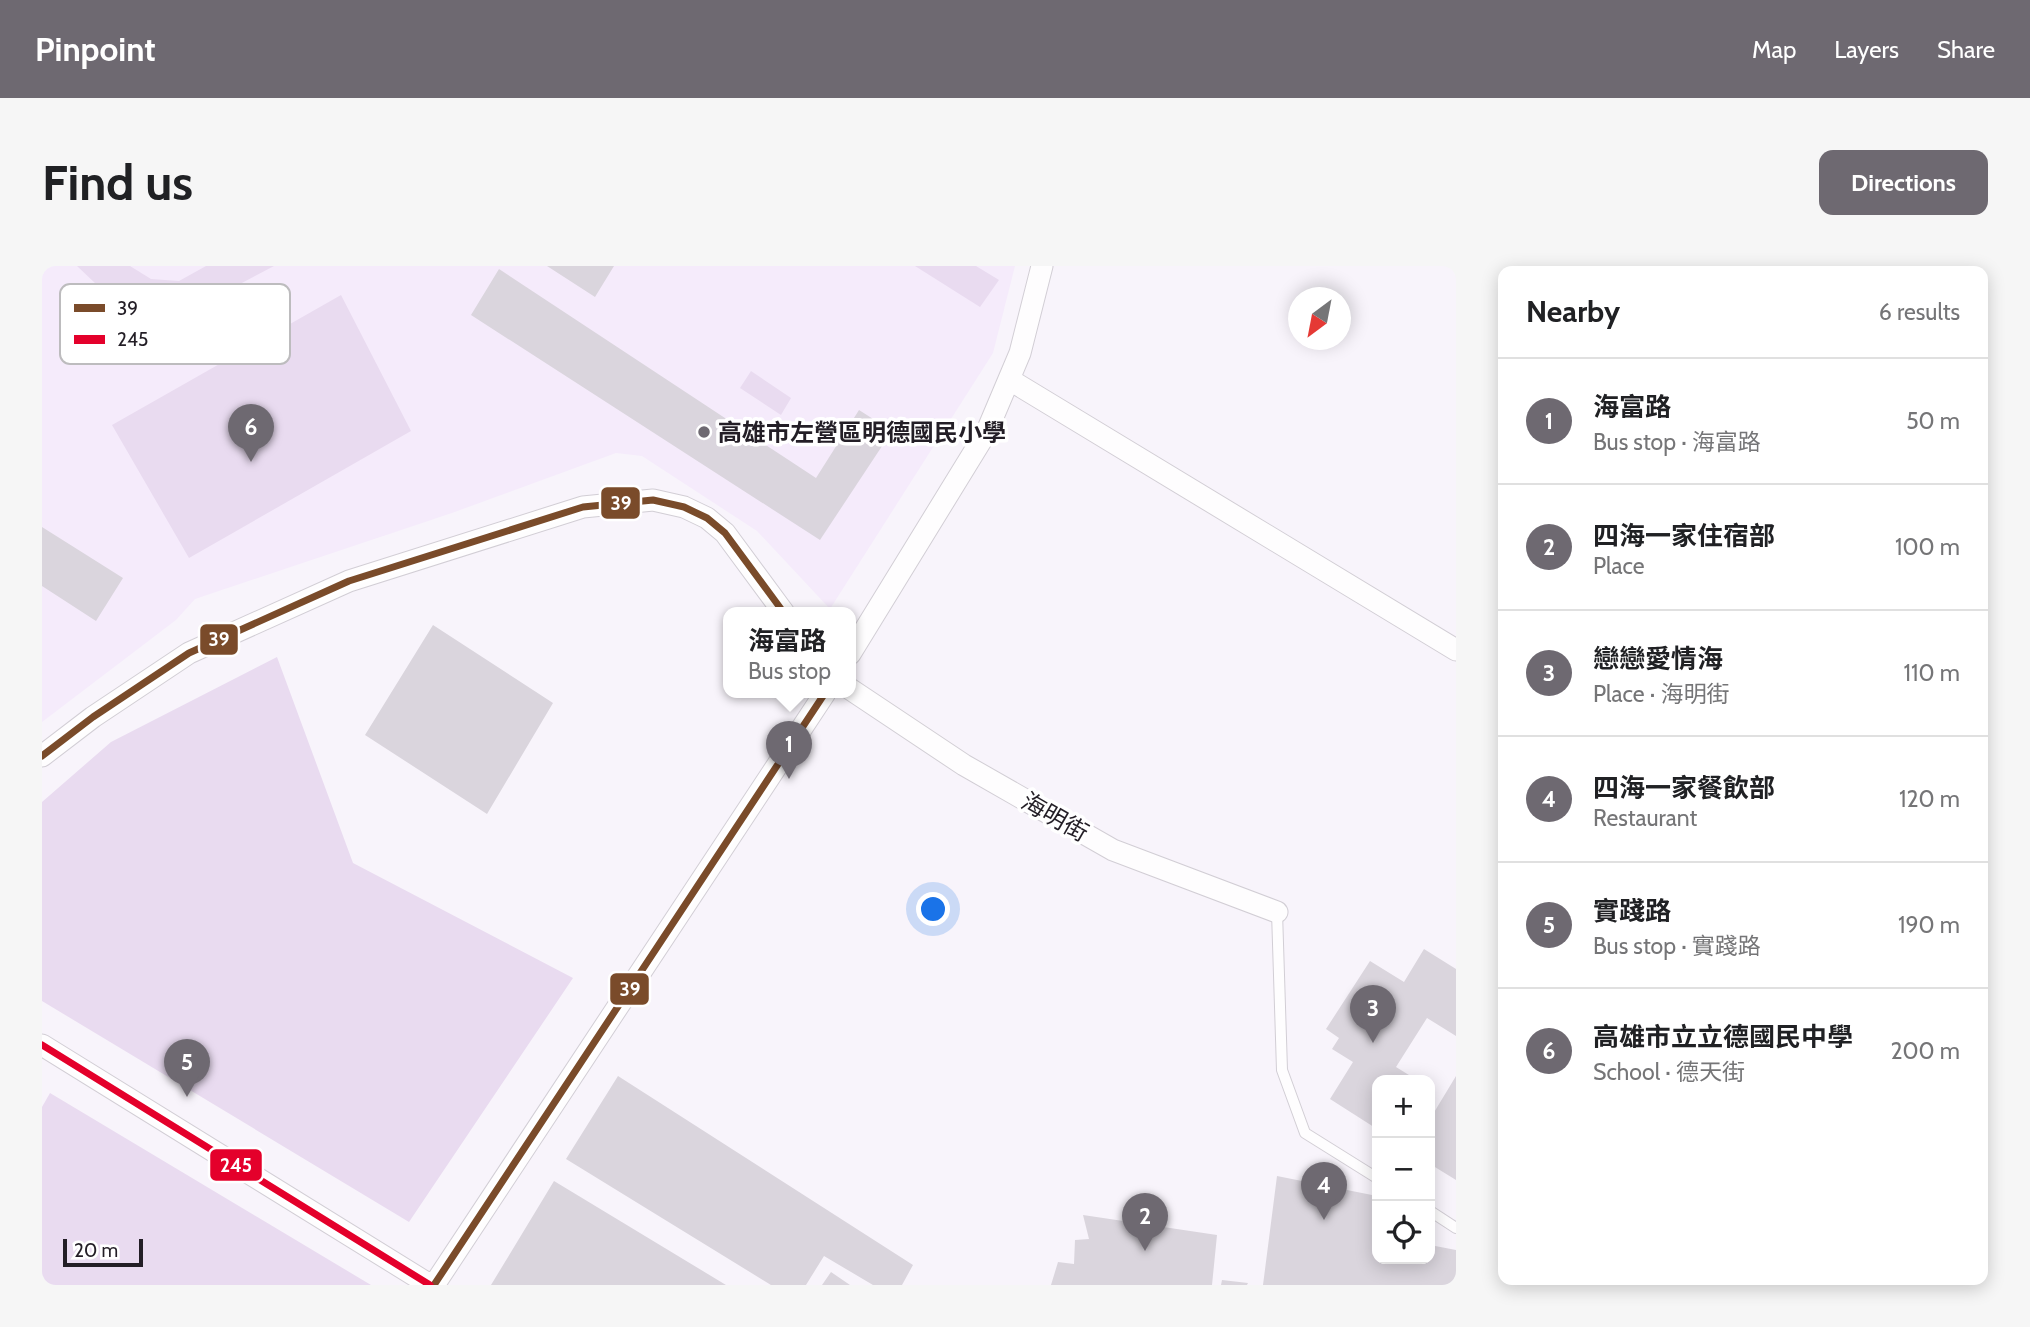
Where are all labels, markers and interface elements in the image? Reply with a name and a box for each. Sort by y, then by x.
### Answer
text: Pinpoint [35,29,156,69]
text: Map [1752,35,1796,64]
text: Layers [1834,35,1899,64]
text: Share [1937,35,1995,64]
button: Directions [1819,150,1988,215]
text: Find us [42,153,193,212]
legend [60,284,290,364]
north arrow [1288,287,1351,350]
text: Nearby [1526,293,1620,330]
text: 39 [117,297,138,320]
text: 6 results [1879,298,1960,326]
text: 245 [117,328,148,351]
text: 海富路 [1593,391,1671,423]
pin: 6 [228,404,274,462]
text: 1 [1545,407,1553,435]
text: 50 m [1906,407,1960,435]
place label: 高雄市左營區明德國民小學 [718,418,1006,447]
marker: 高雄市左營區明德國民小學 [696,424,712,440]
text: Bus stop · 海富路 [1593,428,1761,456]
line badge: 39 [600,486,641,520]
text: 39 [611,492,631,515]
text: 四海一家住宿部 [1593,520,1775,552]
text: 2 [1543,533,1555,561]
text: 100 m [1895,533,1960,561]
text: Place [1593,552,1645,580]
popup [723,607,856,698]
line badge: 39 [199,623,239,656]
text: 海富路 [748,625,826,657]
text: 39 [209,628,229,651]
text: 戀戀愛情海 [1593,643,1723,675]
text: Bus stop [748,657,831,685]
text: 3 [1543,659,1555,687]
text: 110 m [1904,659,1960,687]
text: Place · 海明街 [1593,680,1729,708]
pin: 1 [766,721,812,779]
text: 四海一家餐飲部 [1593,772,1775,804]
text: 4 [1542,785,1556,813]
text: 120 m [1899,785,1960,813]
street label: 海明街 [1017,786,1093,848]
text: Restaurant [1593,804,1697,832]
your location [916,892,950,926]
text: 實踐路 [1593,895,1671,927]
text: 5 [1543,911,1555,939]
text: 190 m [1898,911,1960,939]
text: Bus stop · 實踐路 [1593,932,1761,960]
line badge: 39 [609,972,650,1006]
text: 39 [620,978,640,1001]
pin: 3 [1350,985,1396,1043]
text: 高雄市立立德國民中學 [1593,1021,1853,1053]
text: 6 [1543,1037,1555,1065]
text: 200 m [1890,1037,1960,1065]
pin: 5 [164,1039,210,1097]
text: School · 德天街 [1593,1058,1745,1086]
map controls [1372,1075,1435,1264]
button: + [1372,1075,1435,1138]
button: − [1372,1138,1435,1201]
line badge: 245 [209,1148,263,1182]
text: 245 [220,1154,252,1177]
pin: 4 [1301,1162,1347,1220]
pin: 2 [1122,1193,1168,1251]
button: locate [1372,1201,1435,1264]
scale bar [63,1236,144,1268]
text: 20 m [74,1239,118,1262]

